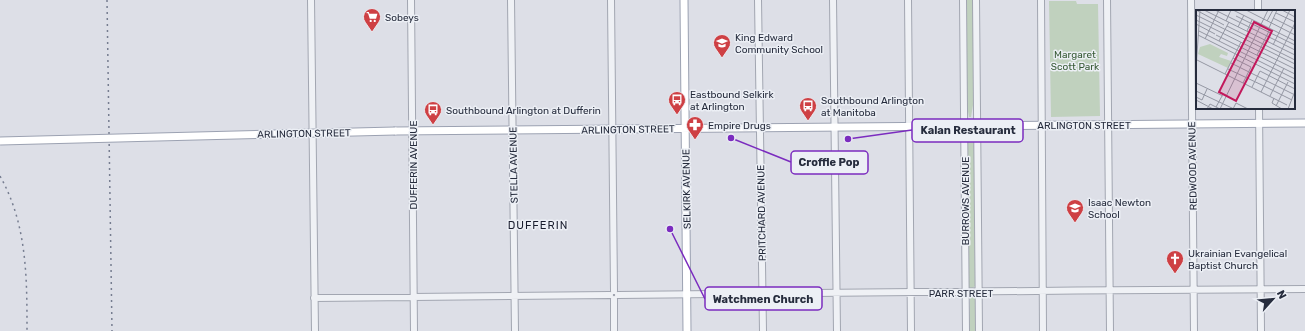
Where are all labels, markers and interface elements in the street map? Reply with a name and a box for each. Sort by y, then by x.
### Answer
supermarket icon: Sobeys [362,7,382,32]
inset map [1196,10,1295,109]
place label: Sobeys [385,12,419,24]
place label: King Edward Community School [735,32,823,56]
school or university icon: King Edward Community School [712,33,732,58]
park label: Margaret Scott Park [1051,49,1100,73]
place label: Eastbound Selkirk at Arlington [690,89,774,113]
bus stop icon: Eastbound Selkirk at Arlington [667,90,687,115]
place label: Southbound Arlington at Manitoba [821,95,924,119]
bus stop icon: Southbound Arlington at Manitoba [798,96,818,121]
bus stop icon: Southbound Arlington at Dufferin [423,100,443,125]
place label: Southbound Arlington at Dufferin [446,105,601,117]
pharmacy icon: Empire Drugs [685,115,705,140]
callout: Kalan Restaurant [912,119,1023,142]
place label: Empire Drugs [708,120,771,132]
street label: ARLINGTON STREET [1037,120,1131,132]
street label: DUFFERIN AVENUE [408,121,420,209]
street label: REDWOOD AVENUE [1186,121,1200,210]
street label: ARLINGTON STREET [581,123,675,137]
text: Kalan Restaurant [920,124,1016,137]
street label: ARLINGTON STREET [257,127,351,141]
street label: STELLA AVENUE [507,127,521,203]
street label: SELKIRK AVENUE [680,149,694,229]
callout: Croffle Pop [791,151,868,174]
text: Croffle Pop [798,156,860,169]
street label: BURROWS AVENUE [960,157,972,245]
street label: PRITCHARD AVENUE [755,165,769,261]
place label: Isaac Newton School [1088,197,1151,221]
school or university icon: Isaac Newton School [1065,198,1085,223]
district label: DUFFERIN [508,219,568,232]
place label: Ukrainian Evangelical Baptist Church [1188,248,1287,272]
church icon: Ukrainian Evangelical Baptist Church [1165,249,1185,274]
north arrow [1253,279,1293,319]
callout: Watchmen Church [705,287,822,310]
street label: PARR STREET [929,288,994,300]
text: N [1274,288,1289,301]
text: Watchmen Church [713,293,813,306]

